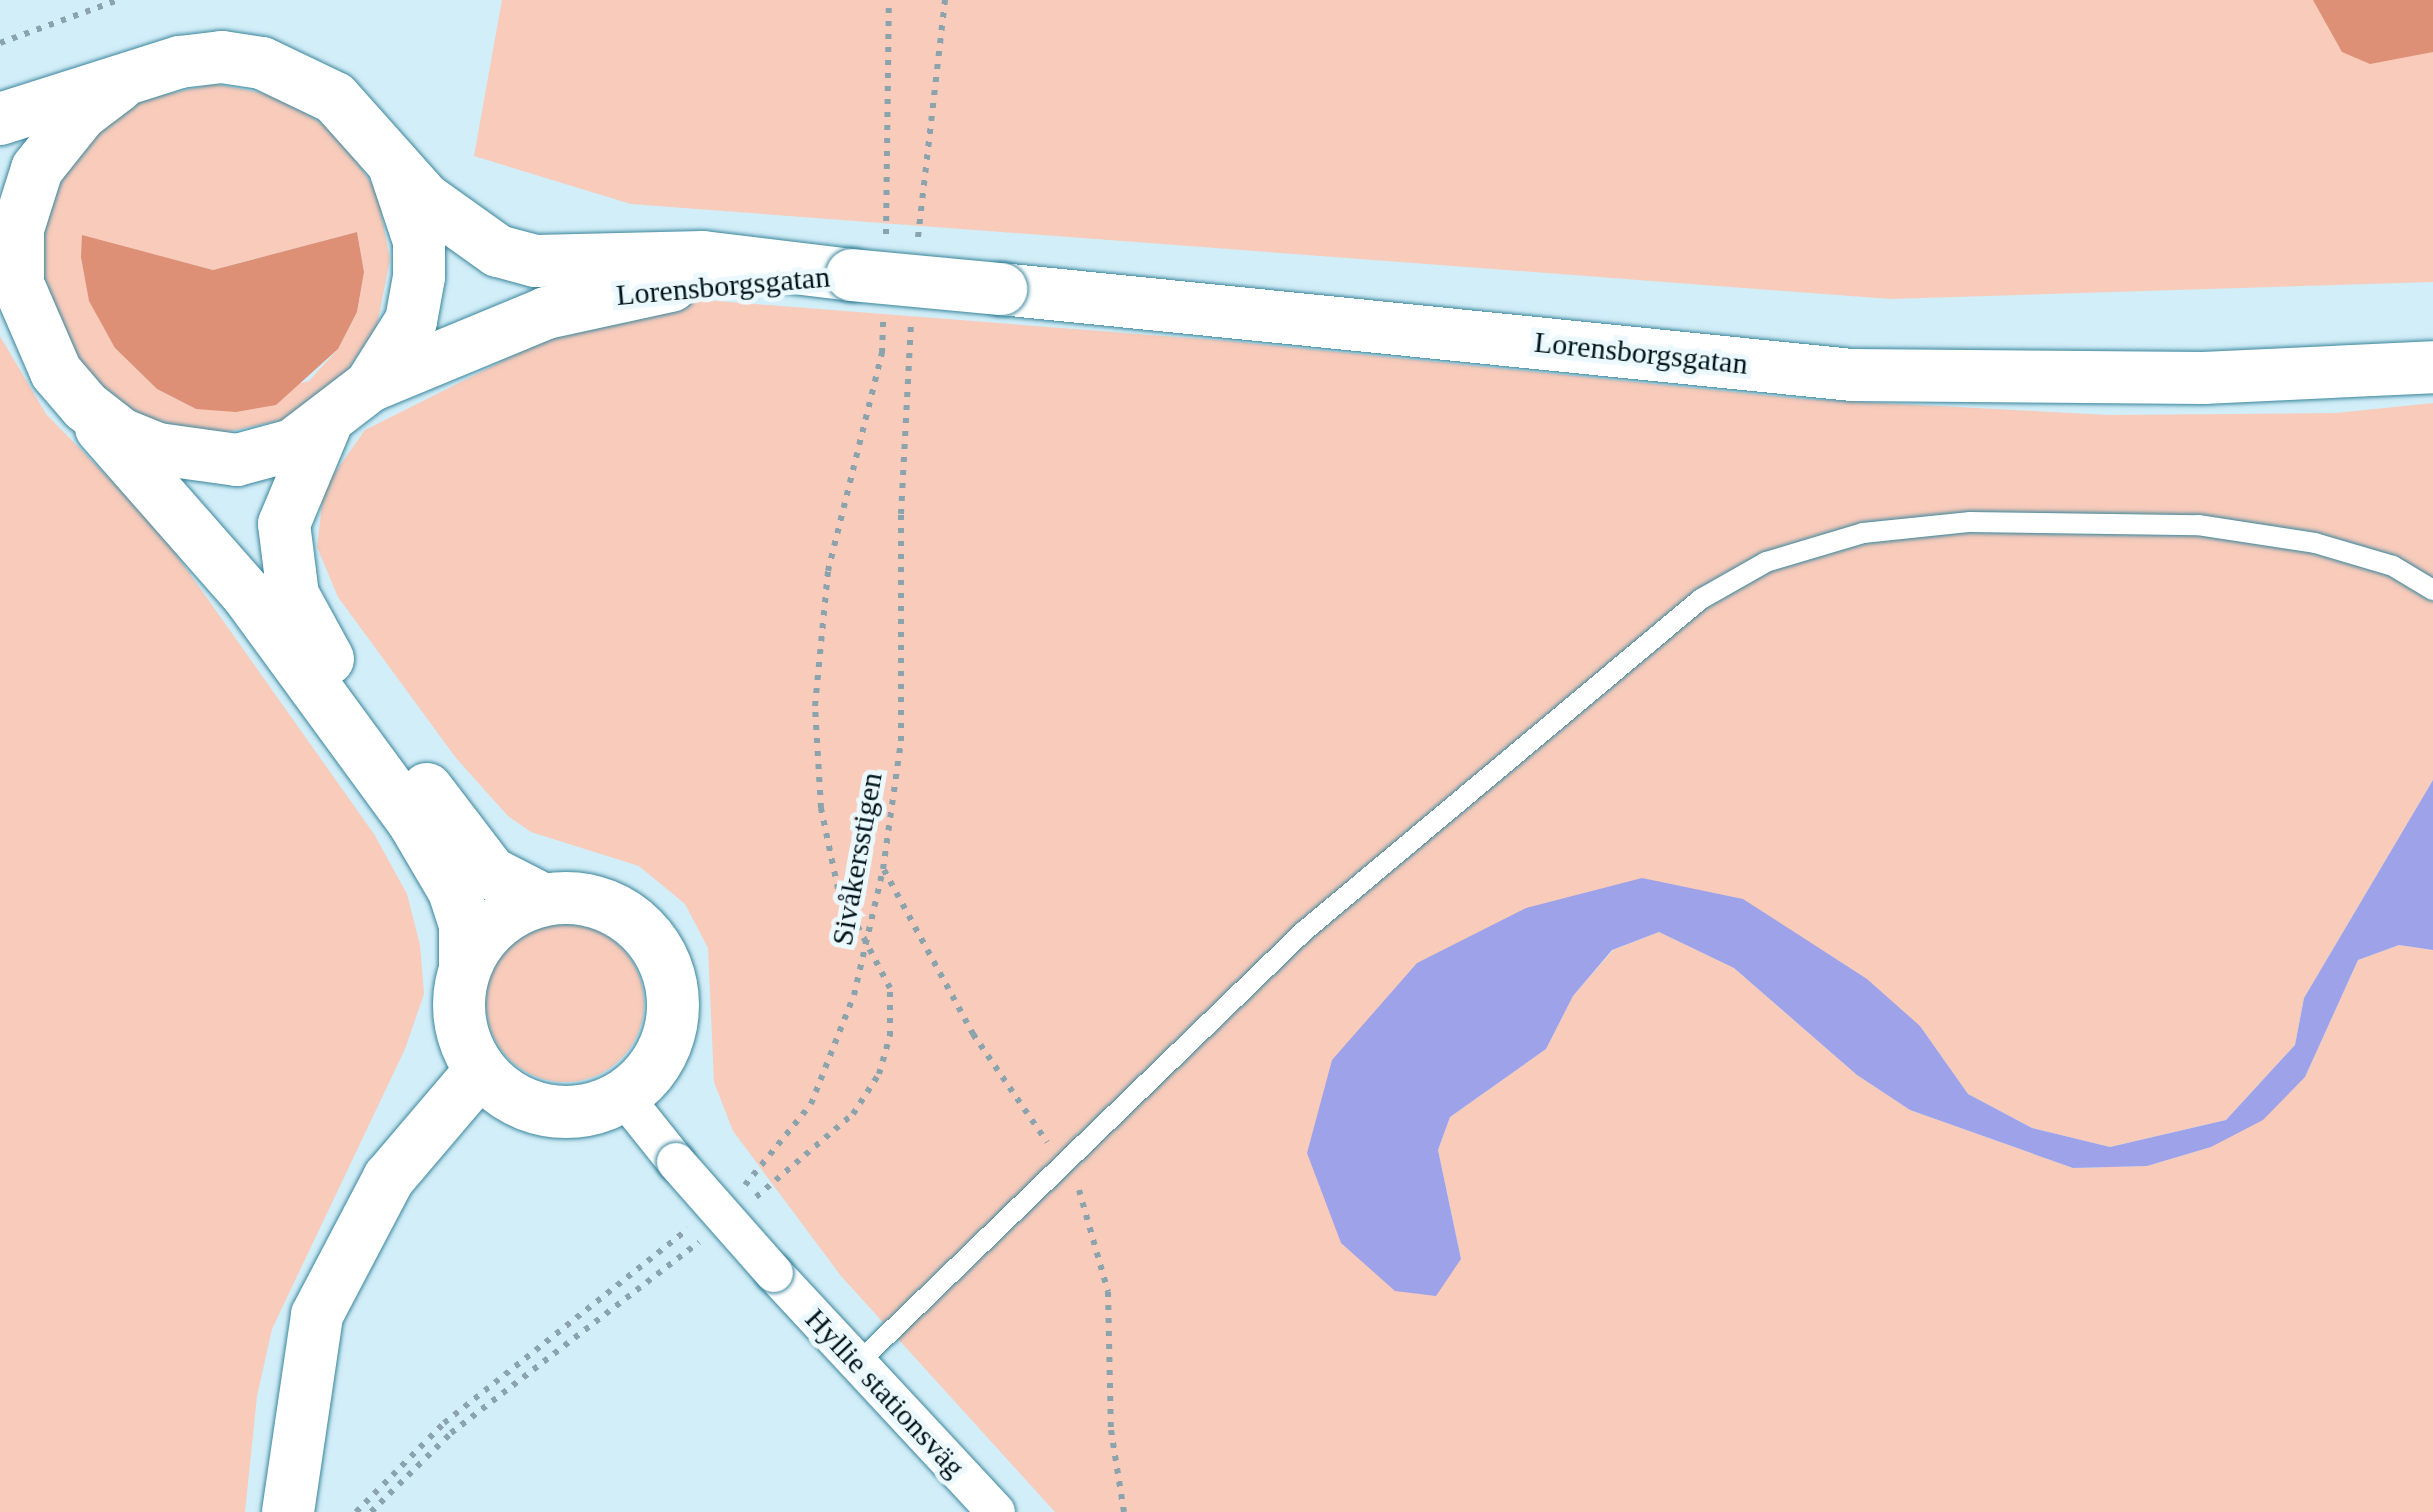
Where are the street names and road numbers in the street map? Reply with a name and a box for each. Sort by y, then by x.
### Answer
street label: Lorensborgsgatan [615,259,831,313]
street label: Lorensborgsgatan [1533,324,1749,382]
street label: Sivåkersstigen [824,770,890,948]
street label: Hyllie stationsväg [798,1301,972,1485]

